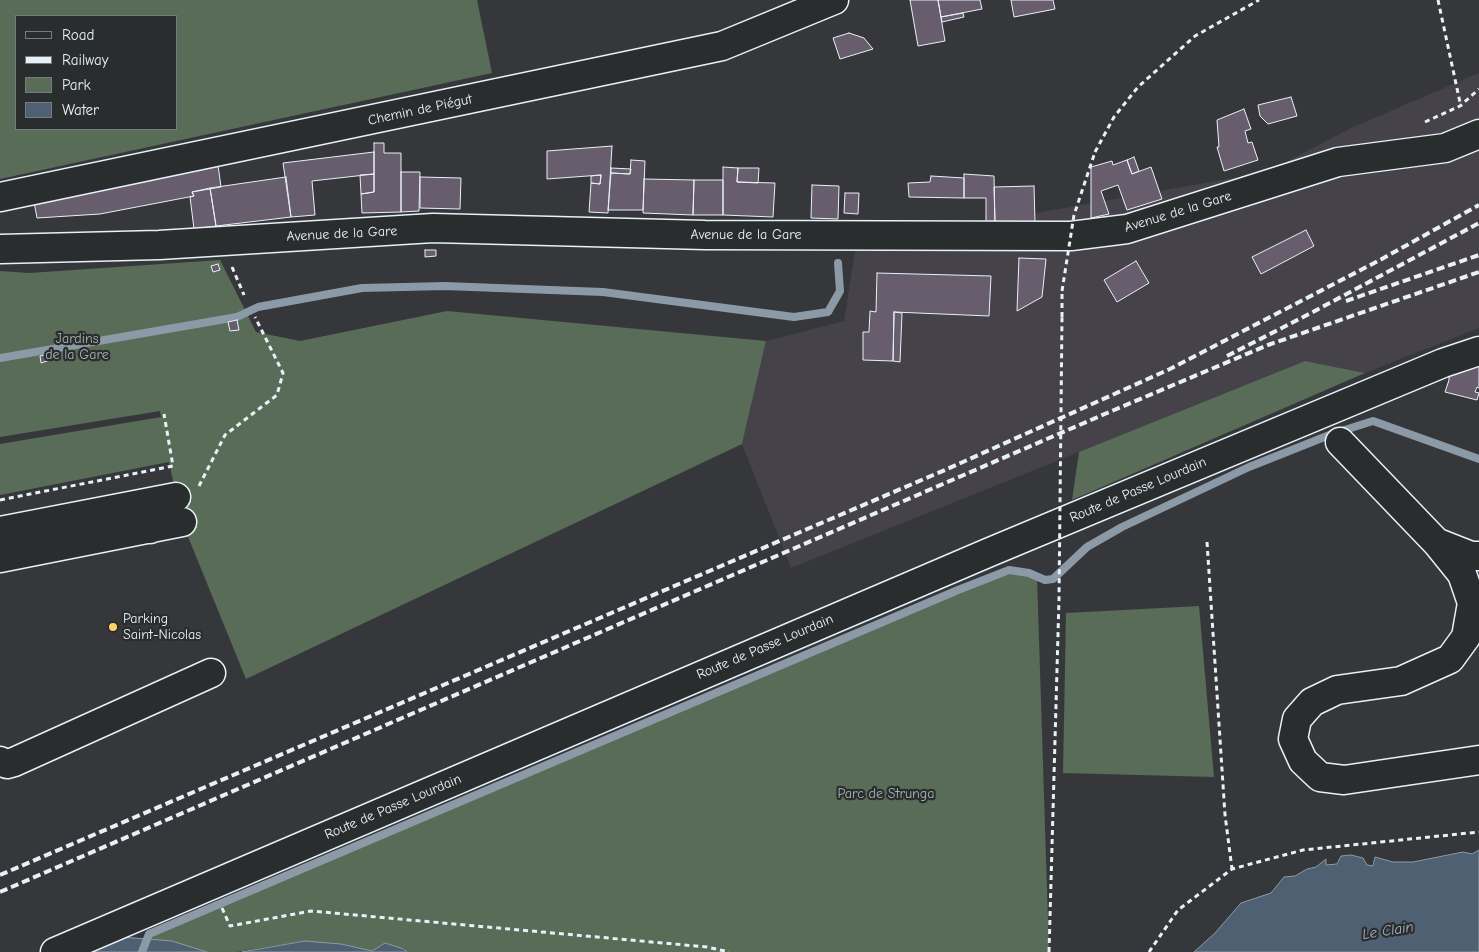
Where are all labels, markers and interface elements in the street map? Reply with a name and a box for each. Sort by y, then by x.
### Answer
legend [15,15,178,130]
text: Road [62,26,94,44]
text: Railway [62,51,108,69]
text: Park [62,76,91,94]
street label: Chemin de Piégut [366,91,474,129]
text: Water [62,101,99,119]
street label: Avenue de la Gare [1122,188,1234,236]
street label: Avenue de la Gare [286,223,398,245]
street label: Avenue de la Gare [691,227,801,243]
park label: Jardins de la Gare [45,331,109,364]
street label: Route de Passe Lourdain [1067,454,1209,526]
place label: Parking Saint-Nicolas [123,611,201,644]
street label: Route de Passe Lourdain [694,611,836,683]
marker: Parking Saint-Nicolas [107,621,119,633]
street label: Route de Passe Lourdain [322,771,464,843]
park label: Parc de Strunga [838,786,934,802]
water label: Le Clain [1361,918,1415,944]

